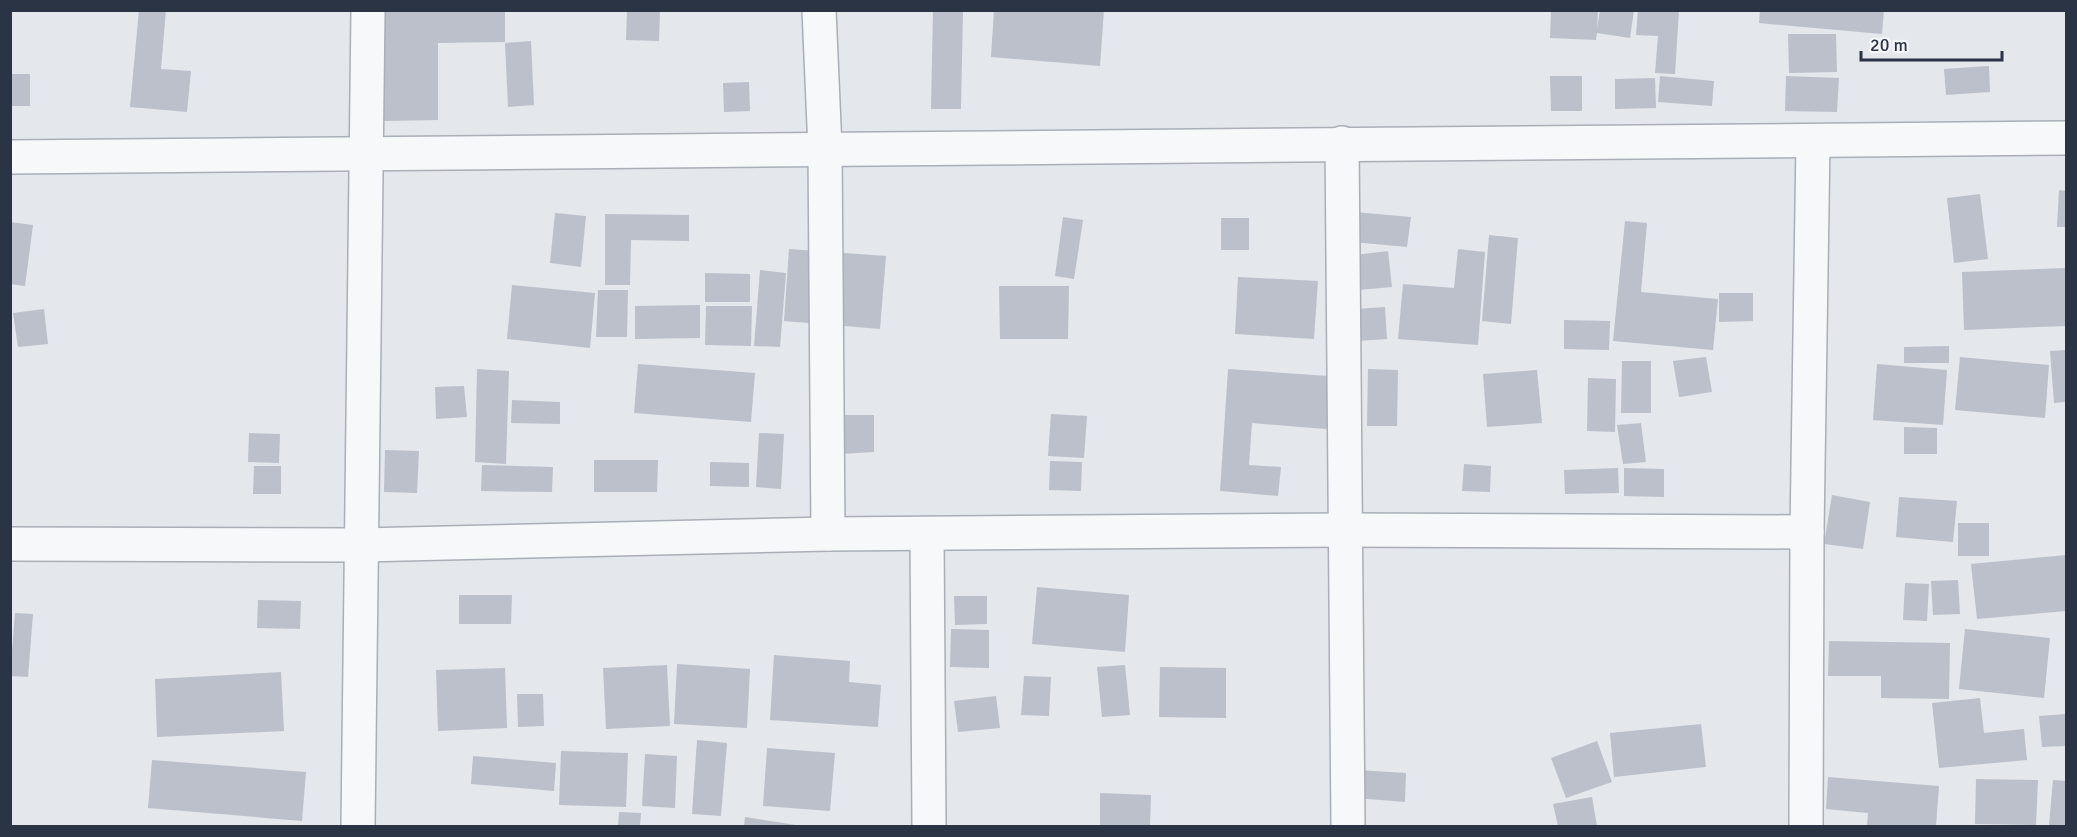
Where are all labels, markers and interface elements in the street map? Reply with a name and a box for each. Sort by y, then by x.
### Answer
scale bar [1861,24,2002,62]
text: 20 m [1870,34,1908,56]

